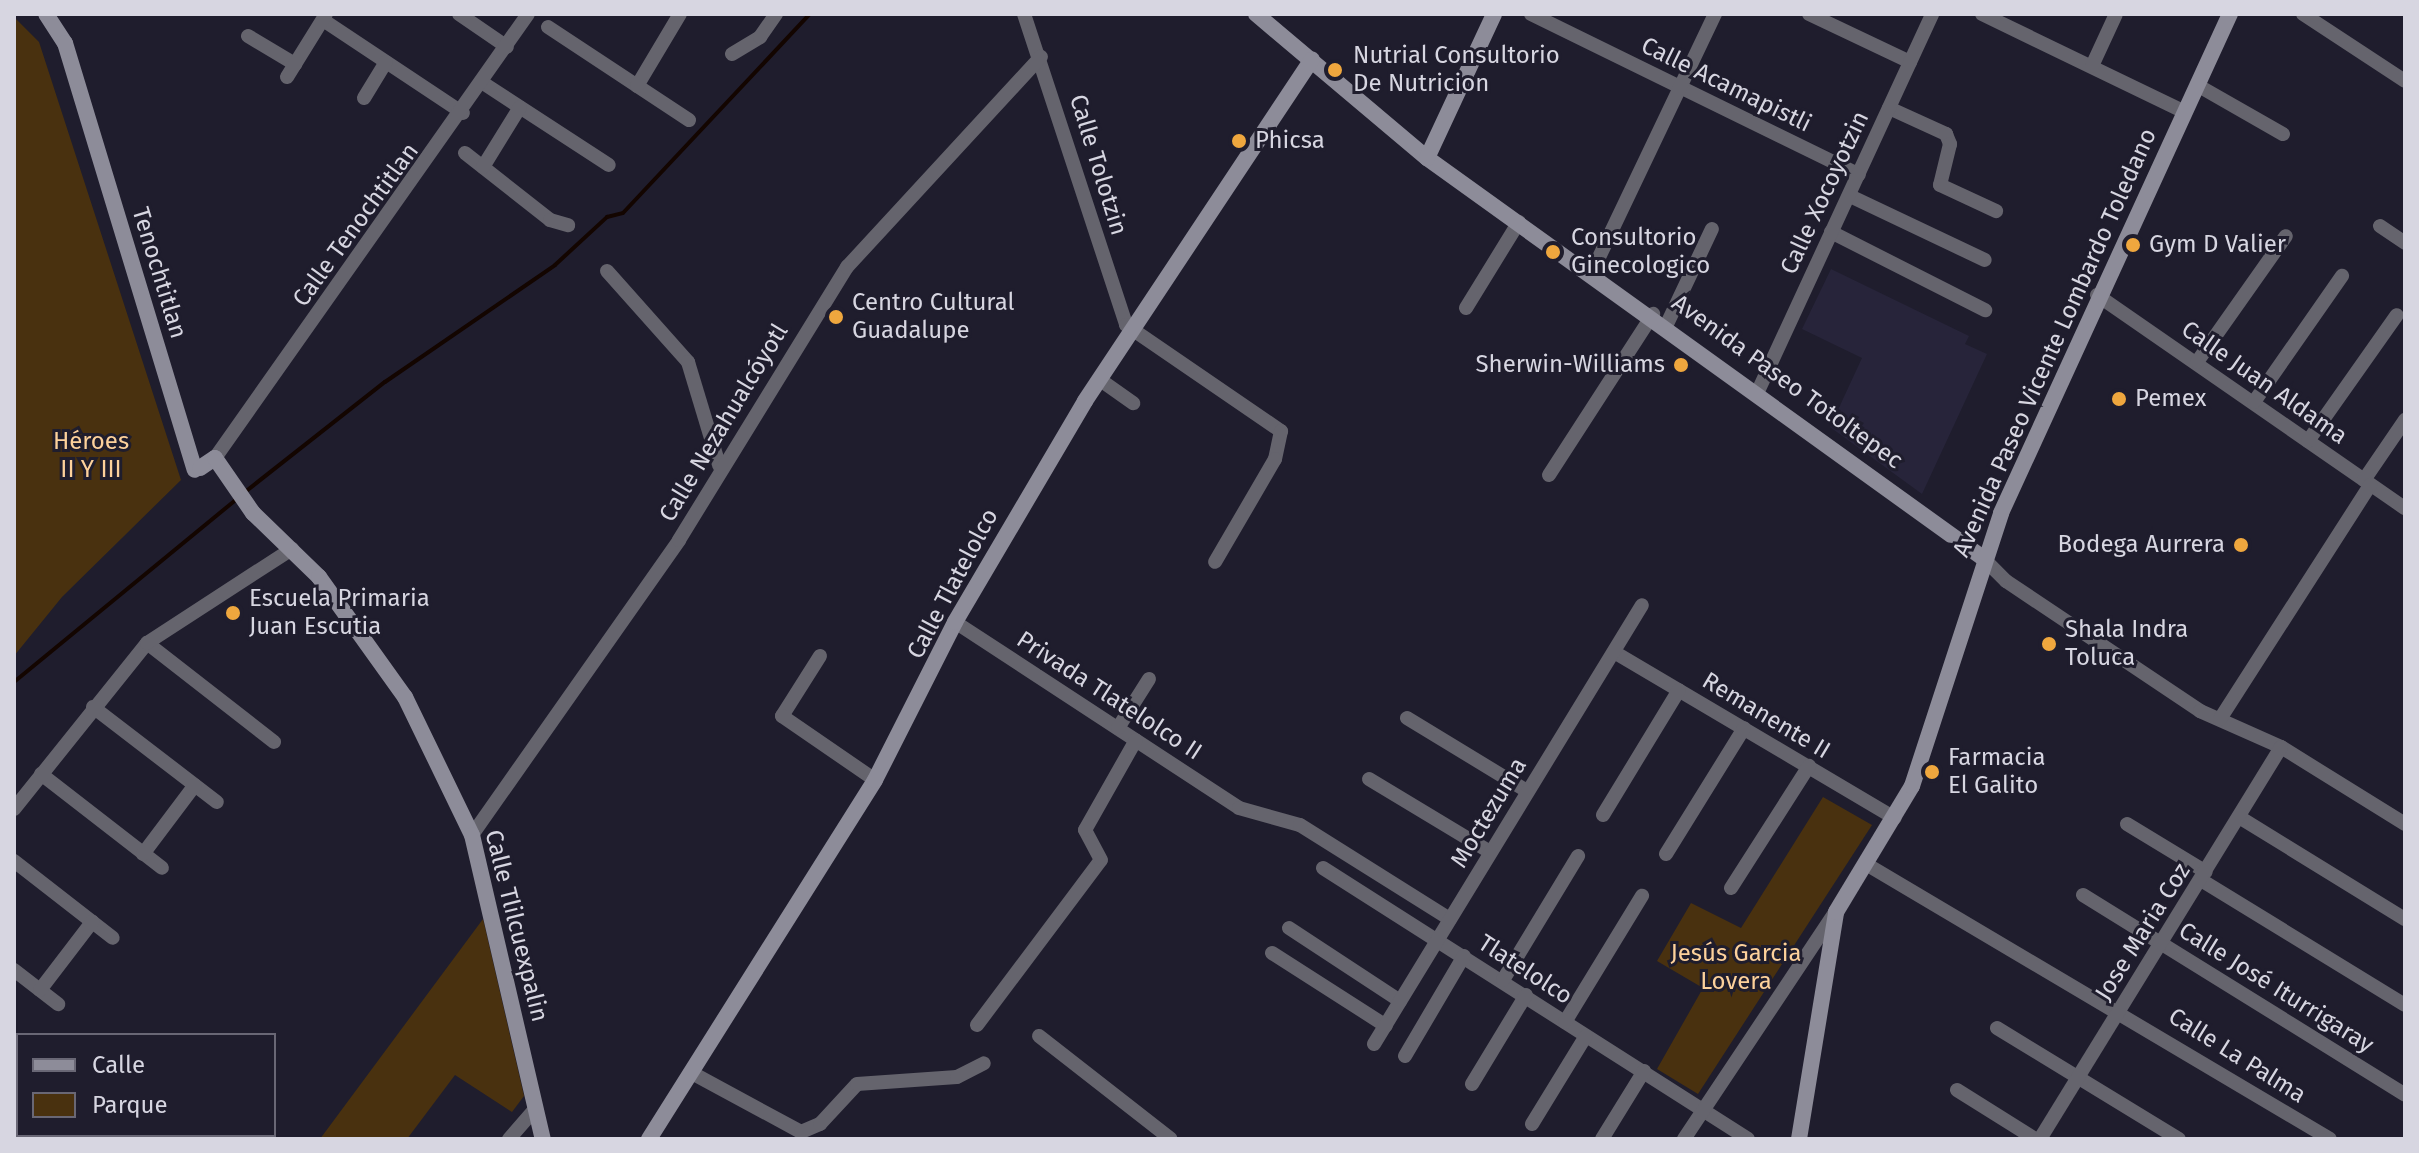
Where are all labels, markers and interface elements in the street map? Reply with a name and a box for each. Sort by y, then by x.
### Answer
street label: Calle Acamapistli [1636,31,1816,139]
place label: Nutrial Consultorio De Nutricion [1353,42,1560,98]
marker: Nutrial Consultorio De Nutricion [1324,59,1346,81]
street label: Calle Tolotzin [1063,91,1133,239]
street label: Calle Xocoyotzin [1775,107,1875,279]
street label: Avenida Paseo Vicente Lombardo Toledano [1947,124,2163,562]
place label: Phicsa [1255,127,1325,155]
marker: Phicsa [1230,132,1248,150]
street label: Calle Tenochtitlan [287,138,425,312]
street label: Tenochtitlan [125,204,193,342]
place label: Consultorio Ginecologico [1571,224,1710,280]
place label: Gym D Valier [2149,231,2286,259]
marker: Gym D Valier [2124,236,2142,254]
marker: Consultorio Ginecologico [1542,241,1564,263]
place label: Centro Cultural Guadalupe [852,289,1015,345]
street label: Avenida Paseo Totoltepec [1666,289,1908,475]
marker: Centro Cultural Guadalupe [827,308,845,326]
street label: Calle Juan Aldama [2176,315,2352,451]
street label: Calle Nezahualcóyotl [654,319,794,527]
place label: Sherwin-Williams [1476,351,1665,379]
marker: Sherwin-Williams [1672,356,1690,374]
place label: Pemex [2135,385,2206,413]
marker: Pemex [2110,390,2128,408]
park label: Héroes II Y III [53,428,129,484]
street label: Calle Tlatelolco [901,504,1005,664]
place label: Bodega Aurrera [2057,531,2225,559]
marker: Bodega Aurrera [2232,536,2250,554]
place label: Escuela Primaria Juan Escutia [249,585,430,641]
marker: Escuela Primaria Juan Escutia [224,604,242,622]
place label: Shala Indra Toluca [2065,616,2188,672]
street label: Privada Tlatelolco II [1011,625,1207,767]
marker: Shala Indra Toluca [2040,635,2058,653]
street label: Remanente II [1697,667,1835,765]
place label: Farmacia El Galito [1948,744,2046,800]
street label: Moctezuma [1445,753,1533,873]
marker: Farmacia El Galito [1923,763,1941,781]
street label: Calle Tlilcuexpalin [478,827,554,1025]
street label: Jose Maria Coz [2089,858,2197,1006]
street label: Calle José Iturrigaray [2173,916,2379,1060]
street label: Tlatelolco [1473,929,1577,1011]
park label: Jesús Garcia Lovera [1670,940,1802,996]
street label: Calle La Palma [2163,1002,2311,1110]
legend [16,1033,276,1137]
text: Calle [92,1051,145,1079]
text: Parque [92,1091,168,1119]

